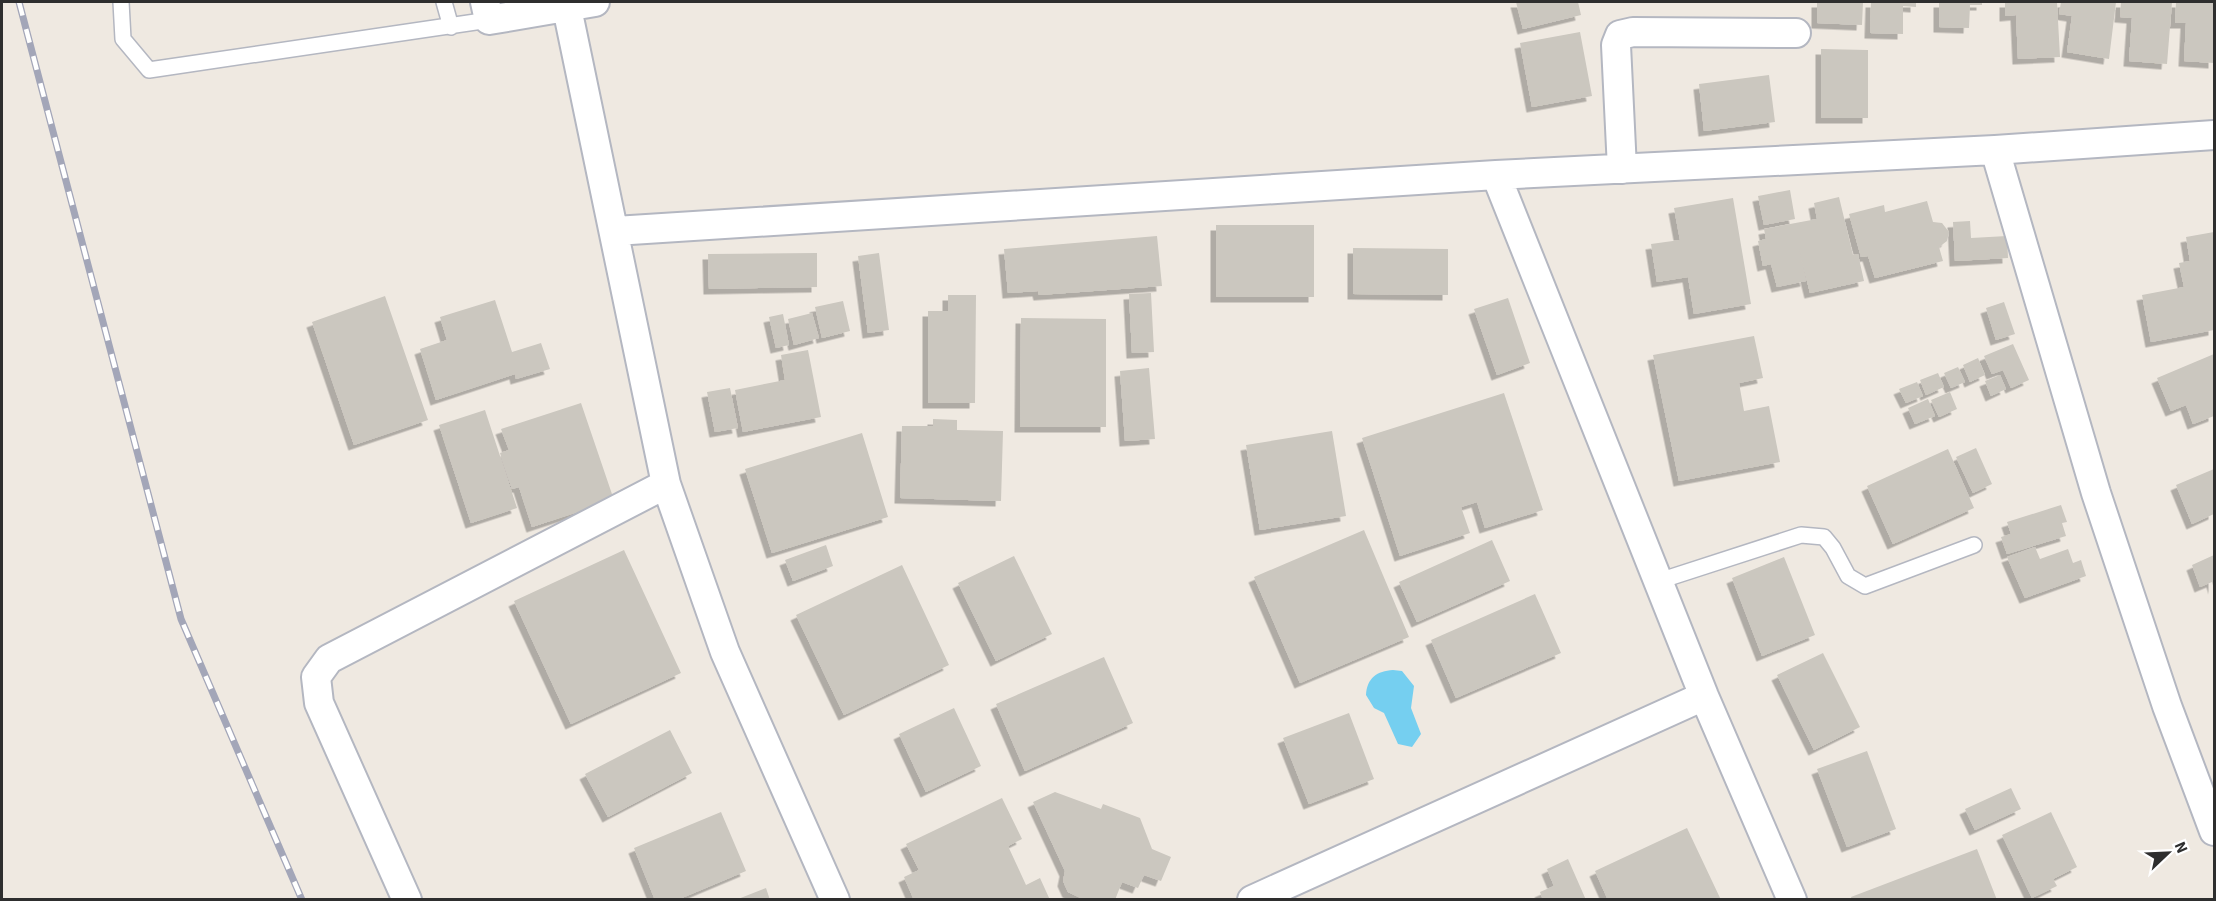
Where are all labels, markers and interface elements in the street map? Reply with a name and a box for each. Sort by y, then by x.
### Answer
north arrow [2138,823,2198,883]
text: N [2169,838,2193,857]

